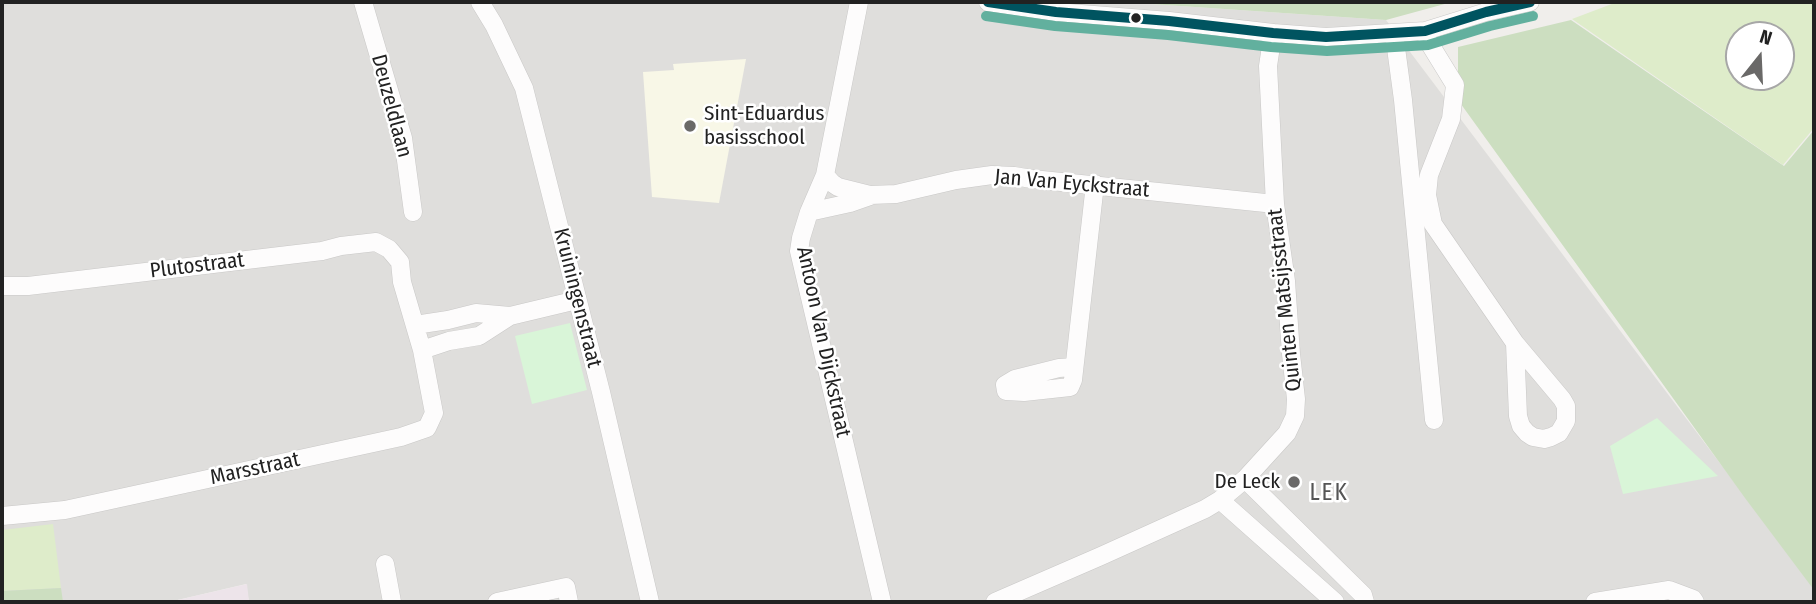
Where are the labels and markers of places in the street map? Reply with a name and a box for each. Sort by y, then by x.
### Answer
unlabelled marker [1129,11,1143,25]
place label: Sint-Eduardus basisschool [704,101,824,151]
marker: Sint-Eduardus basisschool [682,118,698,134]
place label: De Leck [1215,469,1280,495]
marker: De Leck [1286,474,1302,490]

